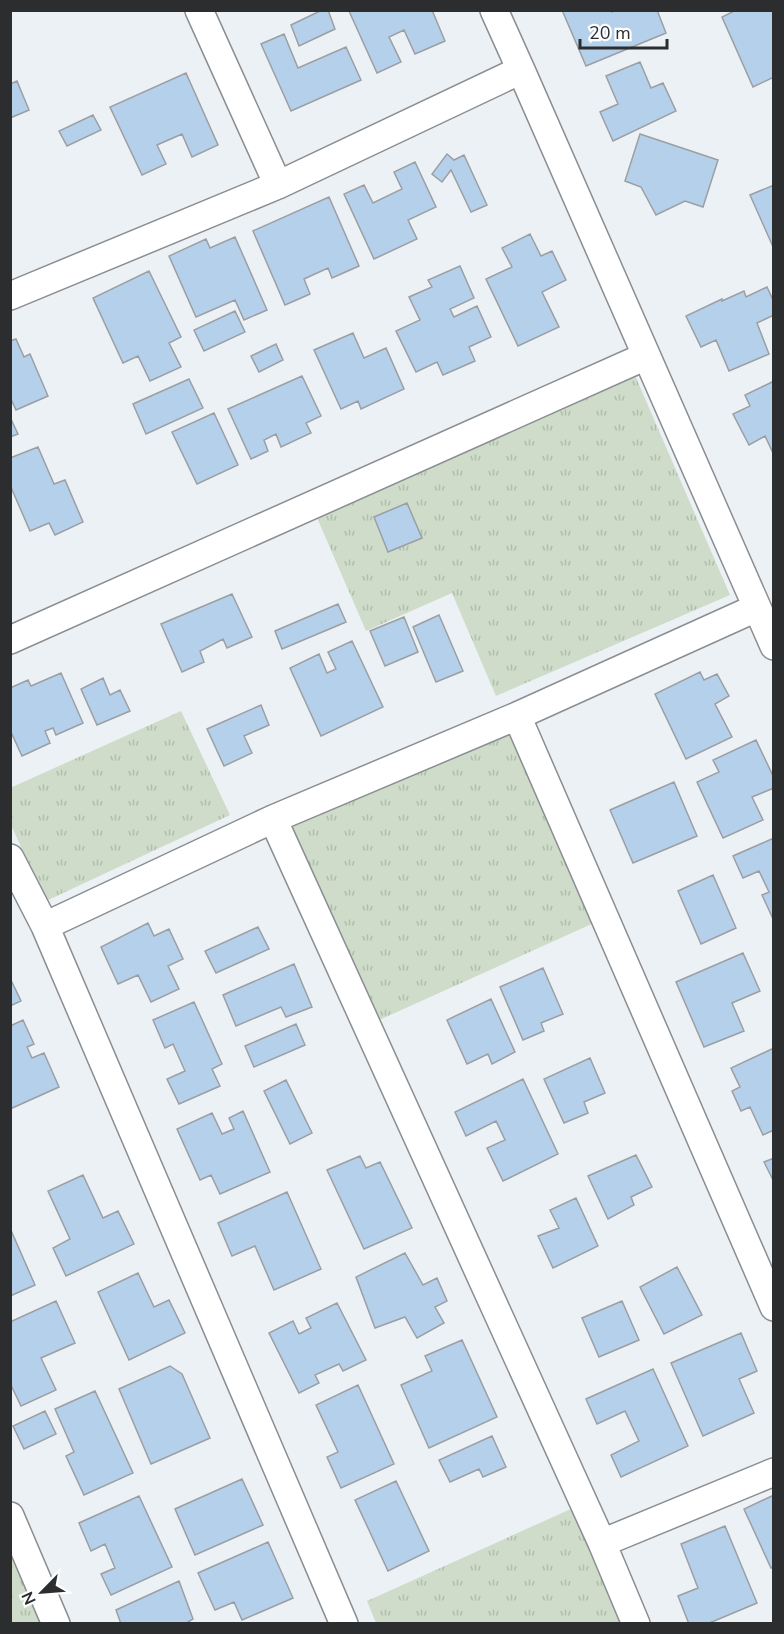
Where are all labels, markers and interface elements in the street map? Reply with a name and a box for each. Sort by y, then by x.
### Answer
scale bar [580,12,667,50]
text: 20 m [589,21,631,45]
north arrow [12,1562,72,1622]
text: N [17,1588,42,1608]

